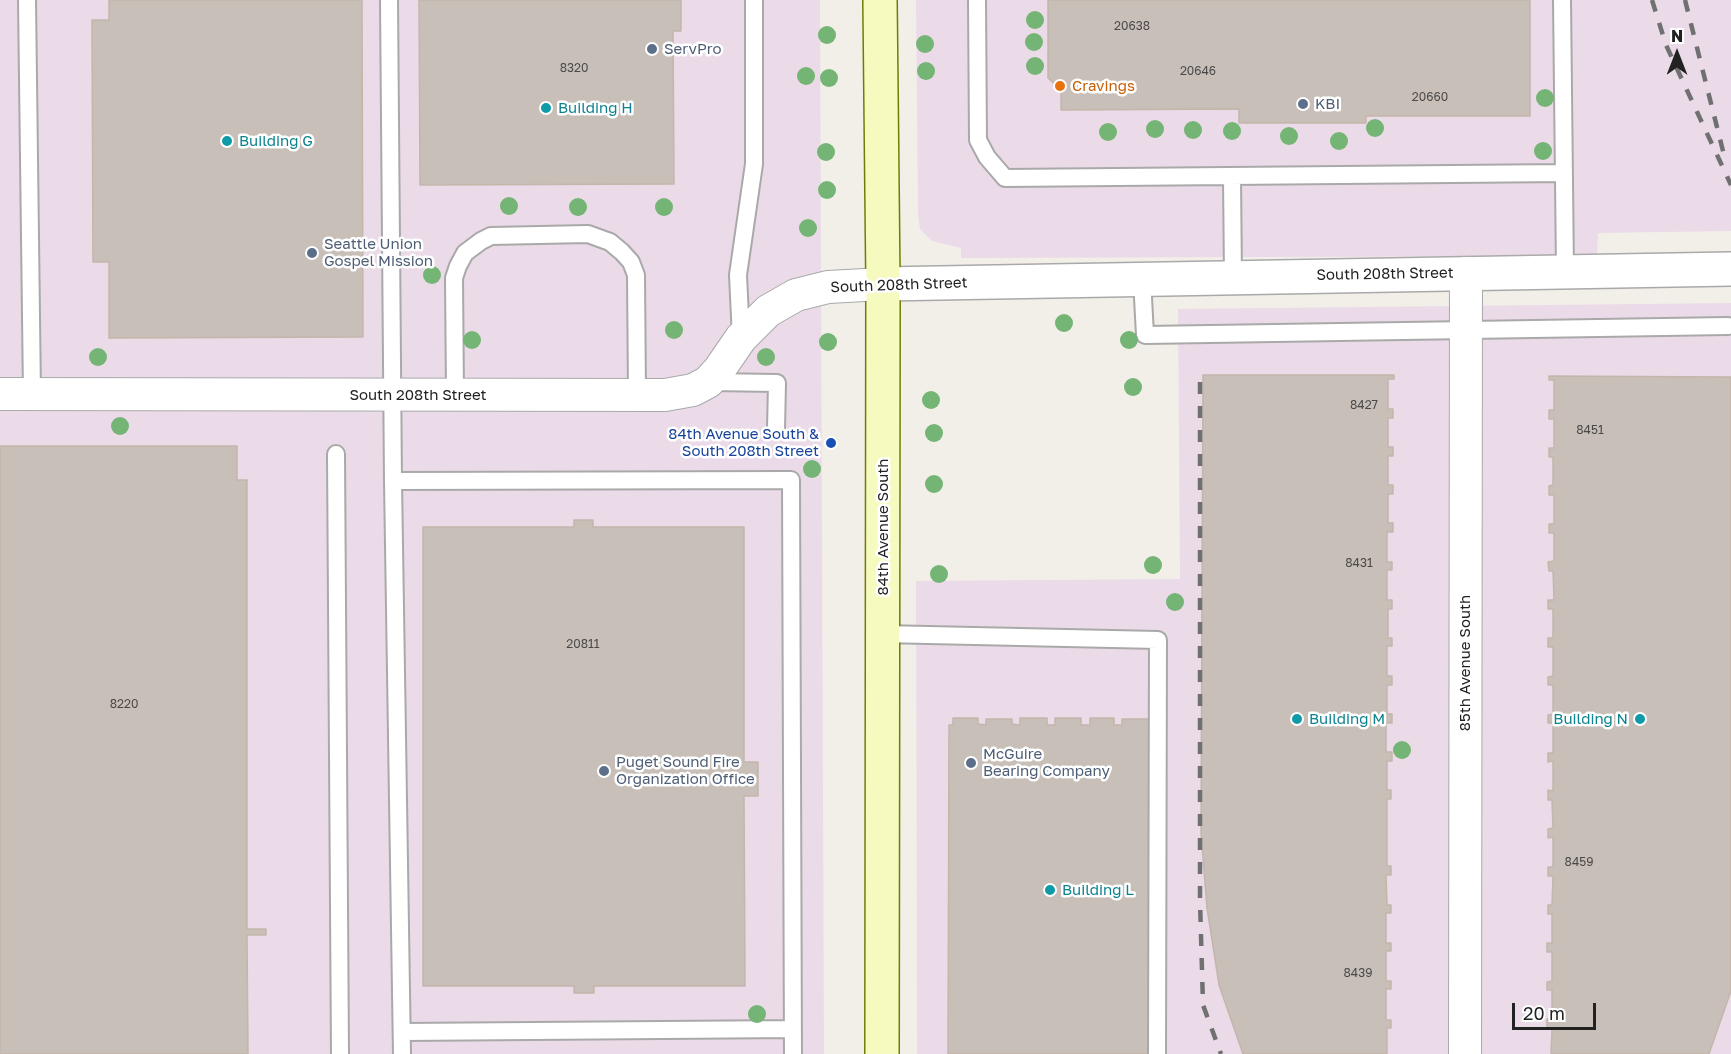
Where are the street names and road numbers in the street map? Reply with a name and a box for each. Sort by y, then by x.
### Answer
street label: South 208th Street [1316,264,1454,284]
street label: South 208th Street [830,274,968,296]
street label: South 208th Street [349,386,487,404]
street label: 84th Avenue South [874,459,892,595]
street label: 85th Avenue South [1456,595,1474,731]

